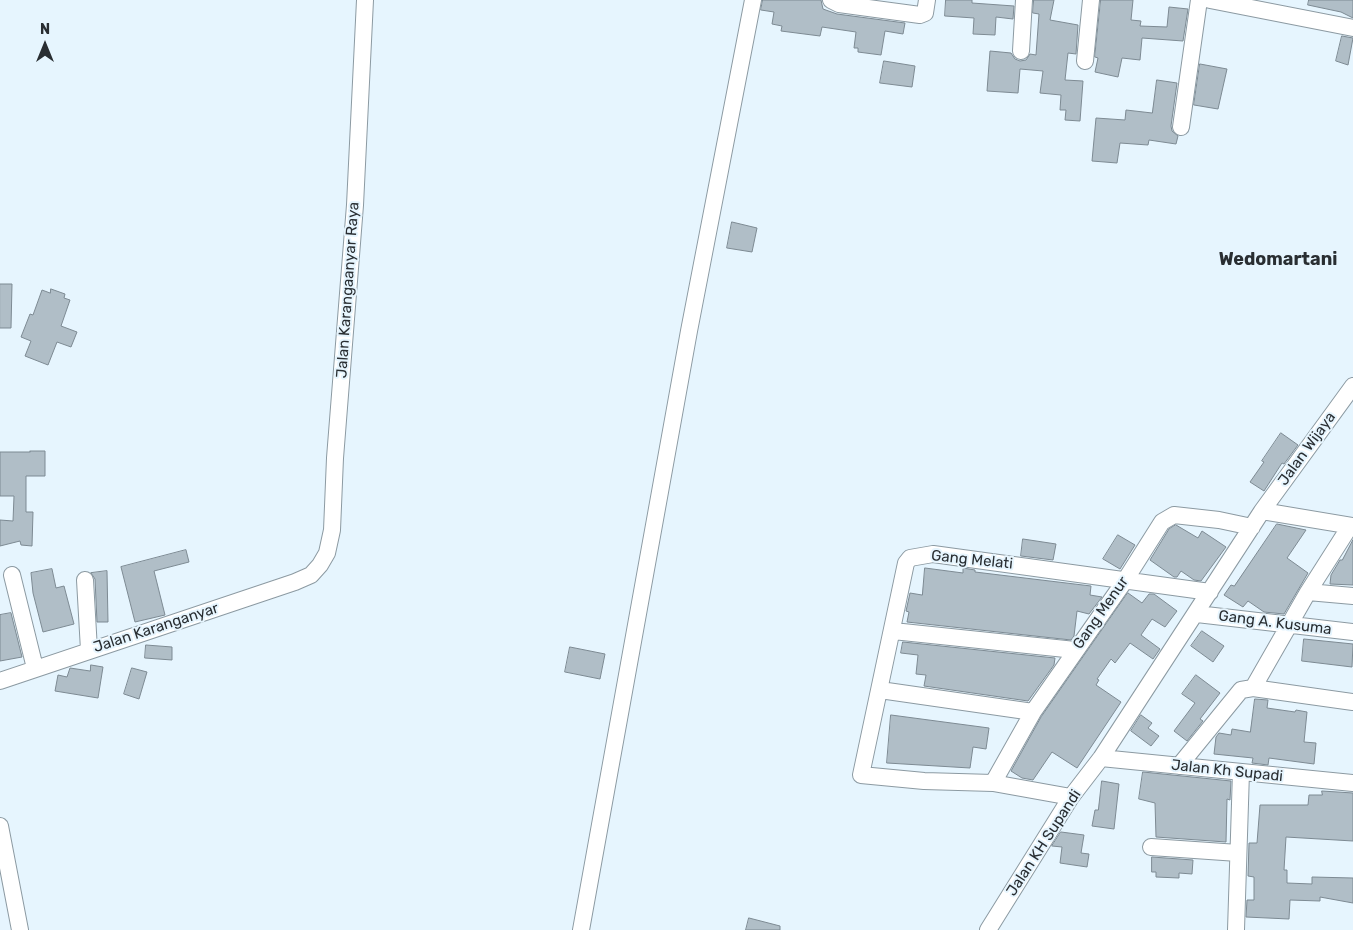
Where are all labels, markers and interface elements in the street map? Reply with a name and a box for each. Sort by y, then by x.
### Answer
north arrow [20,20,70,70]
text: N [40,21,50,38]
street label: Jalan Karangaanyar Raya [333,201,363,379]
district label: Wedomartani [1219,249,1337,271]
street label: Jalan Wijaya [1274,409,1340,489]
street label: Gang Melati [930,547,1014,573]
street label: Gang Menur [1069,573,1133,653]
street label: Jalan Karanganyar [91,599,221,657]
street label: Gang A. Kusuma [1217,607,1333,639]
street label: Jalan Kh Supadi [1170,756,1284,786]
street label: Jalan KH Supandi [1003,787,1085,899]

